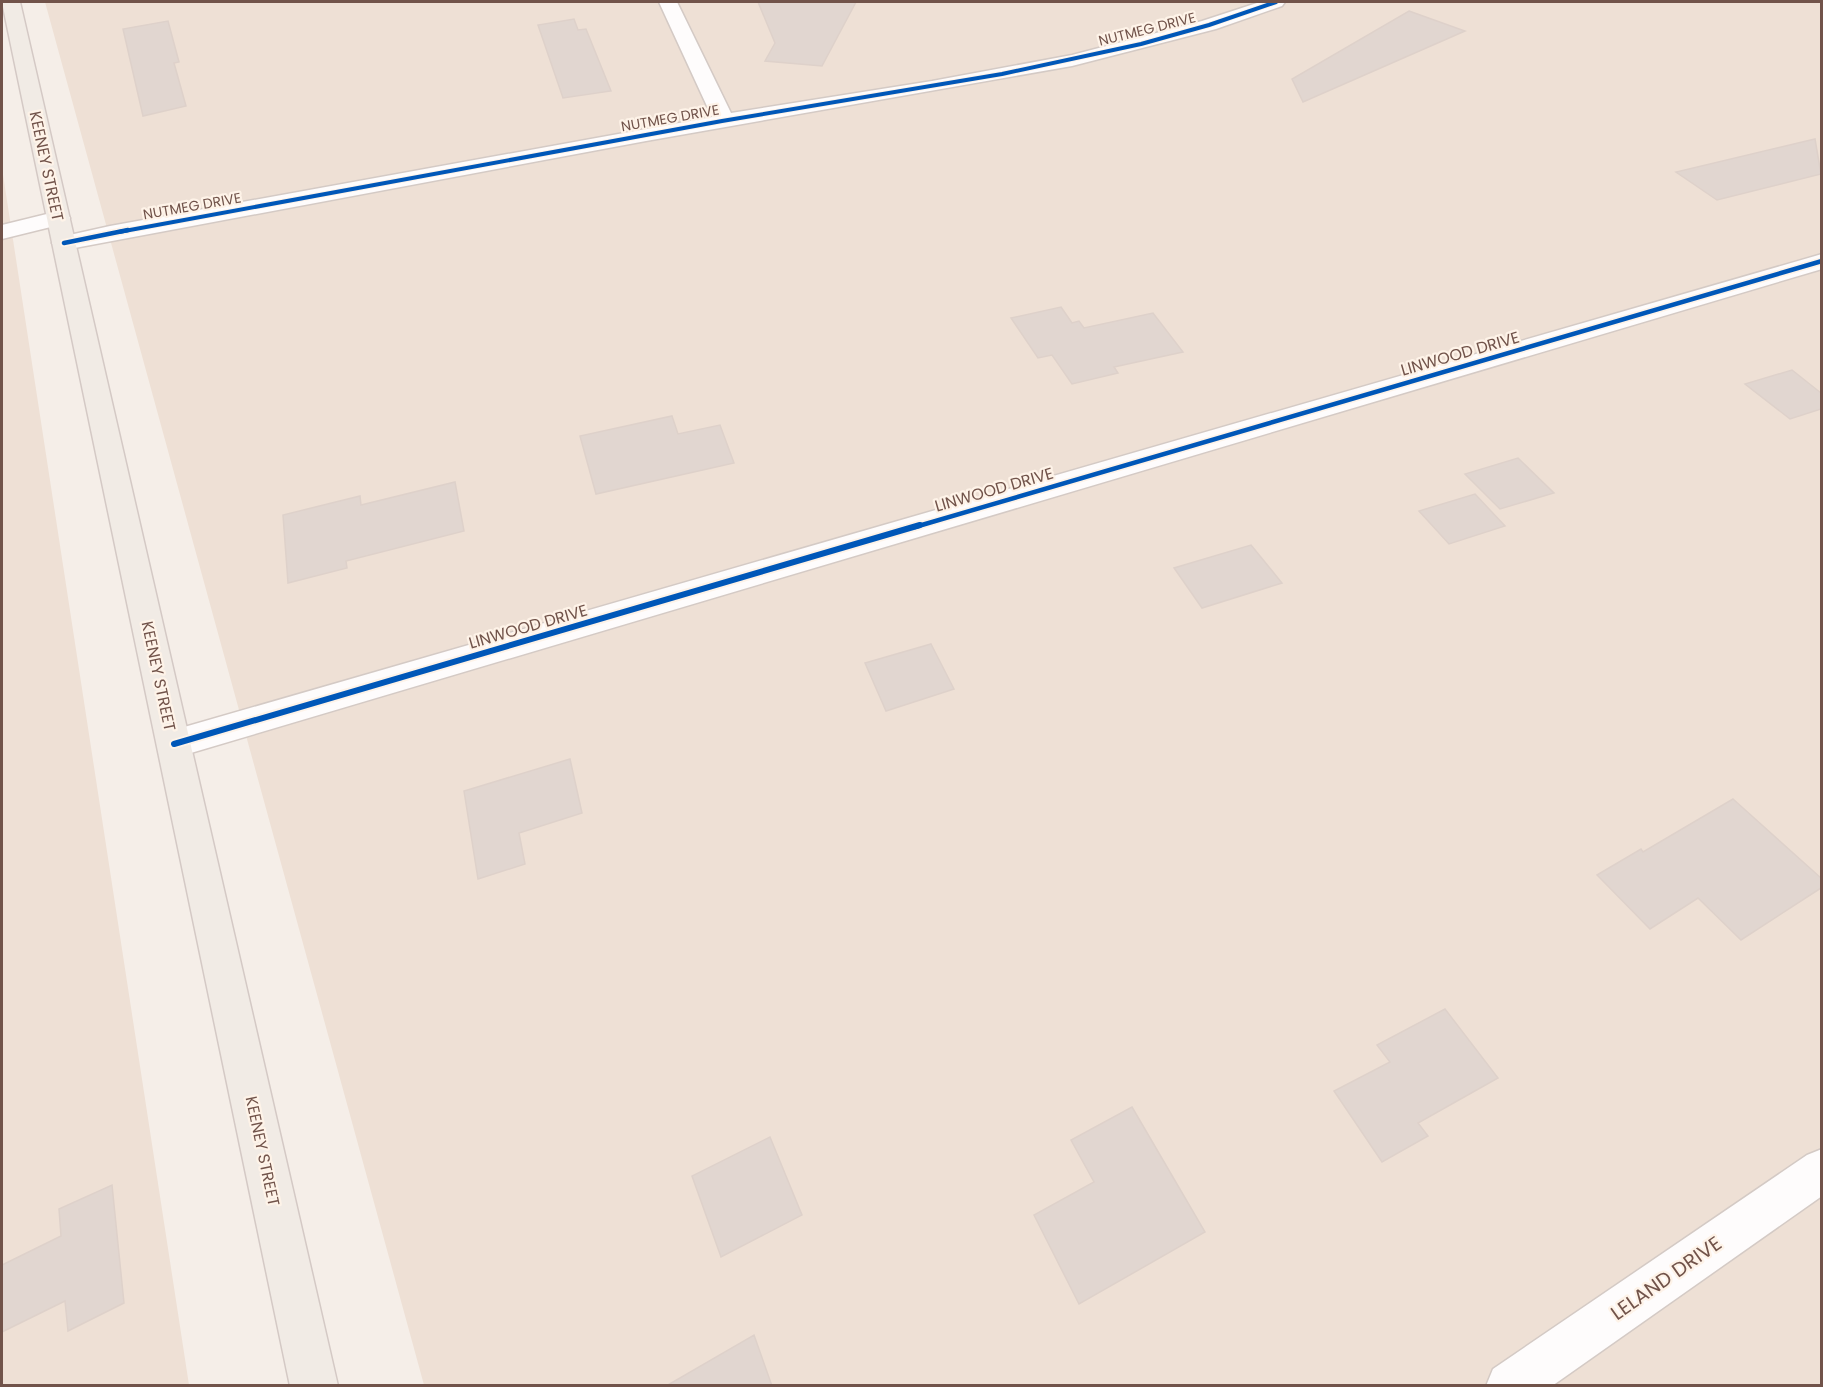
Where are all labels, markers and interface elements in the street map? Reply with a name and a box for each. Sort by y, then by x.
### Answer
street label: NUTMEG DRIVE [1096,7,1198,51]
street label: NUTMEG DRIVE [619,100,721,136]
street label: KEENEY STREET [24,109,69,224]
street label: NUTMEG DRIVE [141,188,243,224]
street label: LINWOOD DRIVE [1398,326,1522,381]
street label: LINWOOD DRIVE [932,462,1056,517]
street label: LINWOOD DRIVE [466,599,590,654]
street label: KEENEY STREET [136,619,181,734]
street label: KEENEY STREET [240,1094,285,1209]
street label: LELAND DRIVE [1605,1229,1727,1327]

